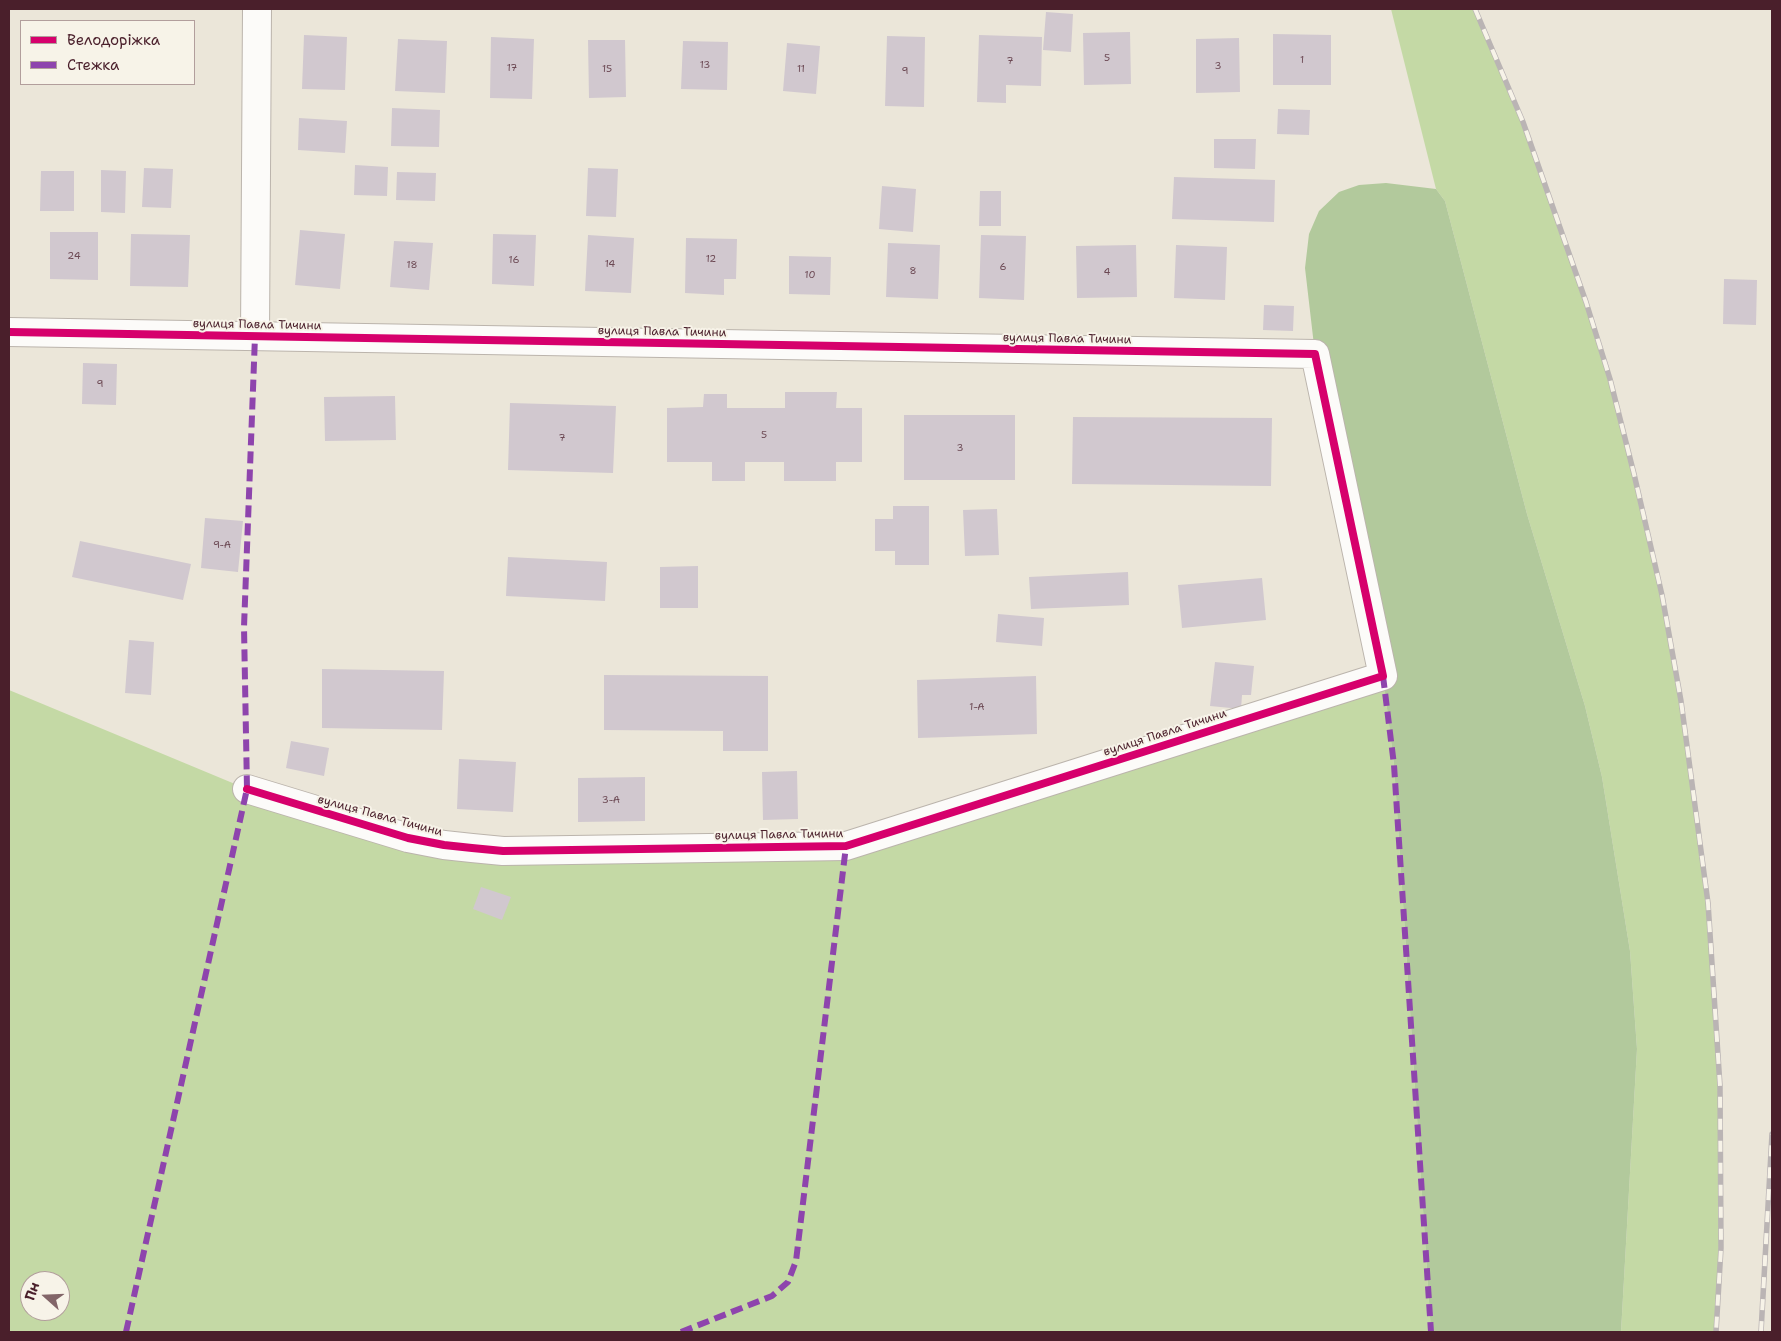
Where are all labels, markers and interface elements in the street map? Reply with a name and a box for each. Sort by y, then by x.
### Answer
legend [20,20,195,85]
text: Велодоріжка [67,30,160,50]
house number: 5 [1104,52,1110,64]
house number: 1 [1300,54,1304,66]
text: Стежка [67,55,119,75]
house number: 7 [1007,55,1013,67]
house number: 13 [700,59,710,71]
house number: 3 [1215,60,1221,72]
house number: 17 [507,62,517,74]
house number: 15 [602,63,612,75]
house number: 11 [797,63,805,75]
house number: 9 [902,65,908,77]
house number: 24 [67,250,81,262]
house number: 12 [706,253,716,265]
house number: 16 [509,254,519,266]
house number: 14 [605,258,615,270]
house number: 18 [406,259,418,271]
house number: 6 [1000,261,1006,273]
house number: 8 [910,265,916,277]
house number: 4 [1104,266,1110,278]
house number: 10 [805,269,815,281]
street label: вулиця Павла Тичини [193,317,321,333]
street label: вулиця Павла Тичини [598,324,726,340]
street label: вулиця Павла Тичини [1003,331,1131,347]
house number: 9 [97,378,103,390]
house number: 5 [761,429,767,441]
house number: 7 [559,432,565,444]
house number: 3 [957,442,963,454]
house number: 9-А [213,539,231,551]
house number: 1-А [969,701,985,713]
street label: вулиця Павла Тичини [1102,706,1228,760]
street label: вулиця Павла Тичини [316,792,444,840]
house number: 3-А [602,794,620,806]
street label: вулиця Павла Тичини [715,827,843,843]
north arrow [20,1271,70,1321]
text: Пн [20,1279,43,1303]

